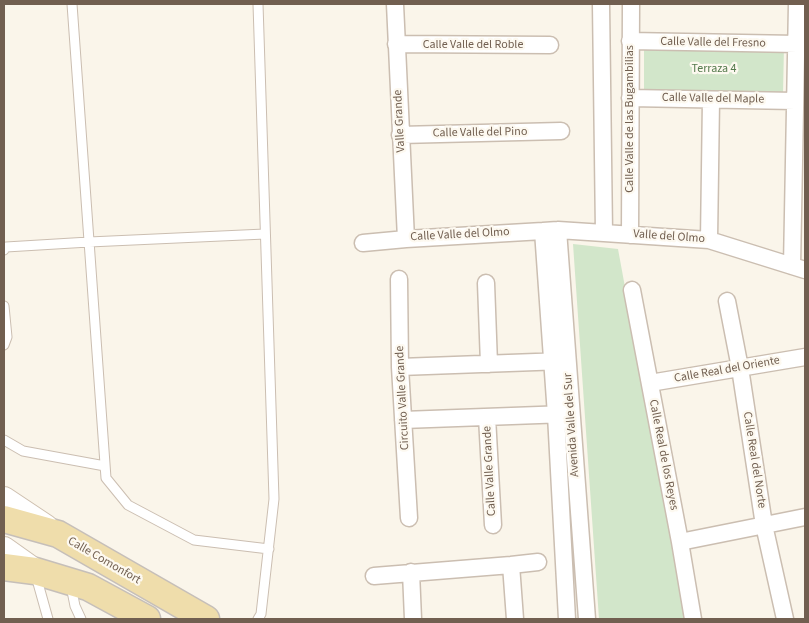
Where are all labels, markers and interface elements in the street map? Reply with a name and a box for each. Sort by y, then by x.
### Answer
street label: Calle Valle del Fresno [660,35,766,51]
street label: Calle Valle del Roble [423,38,523,52]
street label: Calle Valle de las Bugambilias [623,45,637,193]
park label: Terraza 4 [692,62,736,76]
street label: Valle Grande [391,89,409,153]
street label: Calle Valle del Maple [662,91,764,107]
street label: Calle Valle del Pino [433,125,527,141]
street label: Calle Valle del Olmo [410,225,510,245]
street label: Valle del Olmo [633,227,705,247]
street label: Circuito Valle Grande [393,345,413,451]
street label: Calle Real del Oriente [673,354,781,386]
street label: Avenida Valle del Sur [561,373,583,477]
street label: Calle Real de los Reyes [645,398,681,512]
street label: Calle Real del Norte [739,411,769,509]
street label: Calle Valle Grande [480,426,500,516]
street label: Calle Comonfort [65,534,143,588]

